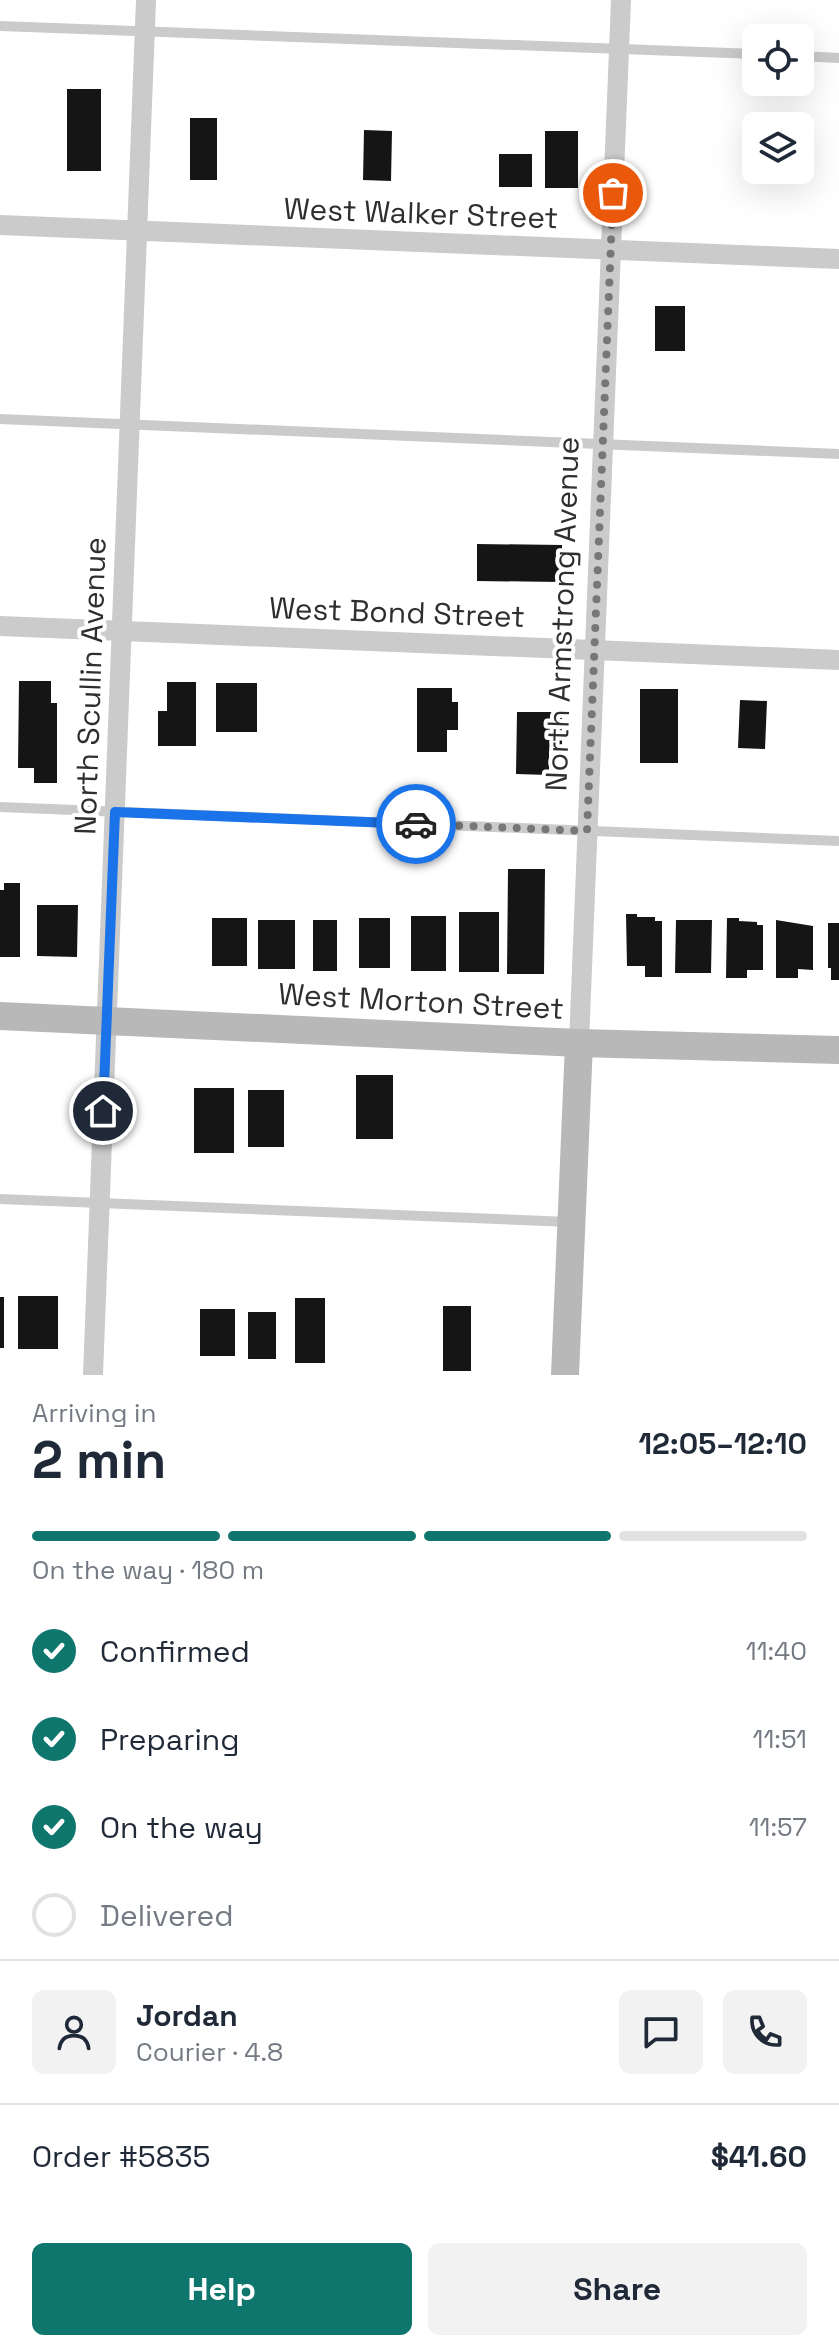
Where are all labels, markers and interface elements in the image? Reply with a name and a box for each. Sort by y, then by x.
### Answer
map controls [742,24,814,184]
button: locate [742,24,814,96]
button: layers [742,112,814,184]
pin [579,159,647,227]
icon: bag [591,171,635,215]
street label: West Walker Street [283,189,559,237]
street label: North Armstrong Avenue [536,436,588,792]
street label: North Scullin Avenue [65,536,115,836]
street label: West Bond Street [268,588,526,636]
courier [376,784,456,864]
icon: car [394,802,438,846]
street label: West Morton Street [277,974,565,1028]
pin [69,1077,137,1145]
icon: home [81,1089,125,1133]
text: Arriving in [32,1396,156,1430]
text: 12:05–12:10 [638,1424,807,1463]
text: 2 min [32,1427,166,1493]
text: On the way · 180 m [32,1553,264,1587]
icon: check [32,1629,76,1673]
text: Confirmed [100,1632,250,1671]
text: 11:40 [746,1634,807,1668]
icon: check [32,1717,76,1761]
text: Preparing [100,1720,239,1759]
text: 11:51 [753,1722,807,1756]
icon: check [32,1805,76,1849]
text: On the way [100,1808,263,1847]
text: 11:57 [749,1810,807,1844]
text: Delivered [100,1896,234,1935]
button: person [32,1990,116,2074]
button: chat [619,1990,703,2074]
button: phone [723,1990,807,2074]
text: Jordan [136,1996,238,2035]
text: Courier · 4.8 [136,2035,283,2069]
text: Order #5835 [32,2137,211,2176]
text: $41.60 [711,2137,807,2176]
button: Help [32,2243,412,2335]
button: Share [428,2243,807,2335]

